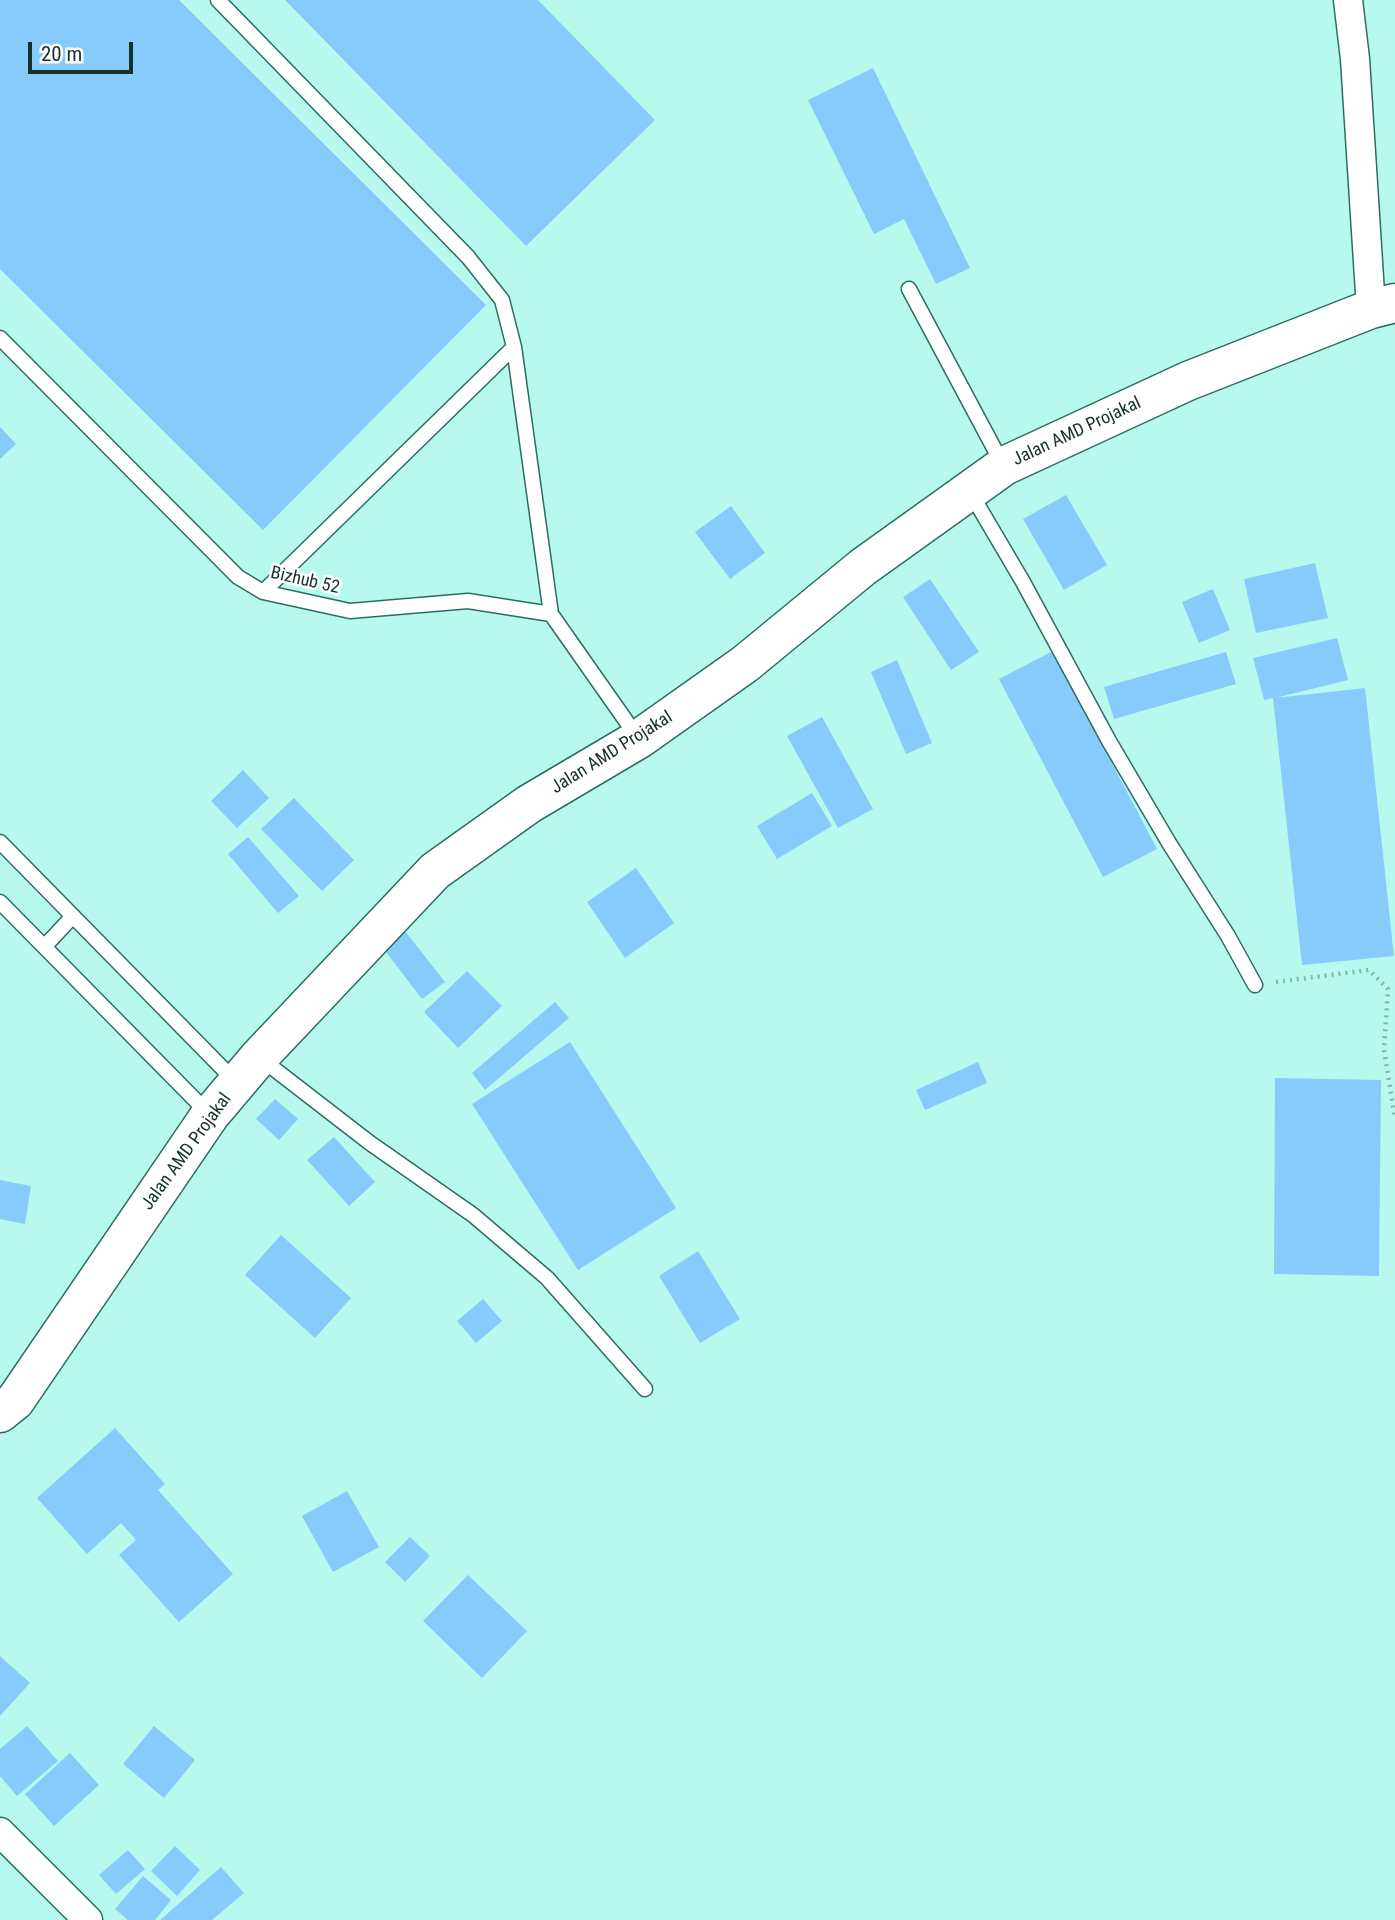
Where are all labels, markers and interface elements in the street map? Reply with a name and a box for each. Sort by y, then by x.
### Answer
scale bar [32,28,136,72]
text: 20 m [41,42,82,66]
street label: Jalan AMD Projakal [1009,393,1145,471]
street label: Bizhub 52 [268,563,342,599]
street label: Jalan AMD Projakal [547,707,677,799]
street label: Jalan AMD Projakal [137,1089,237,1215]

